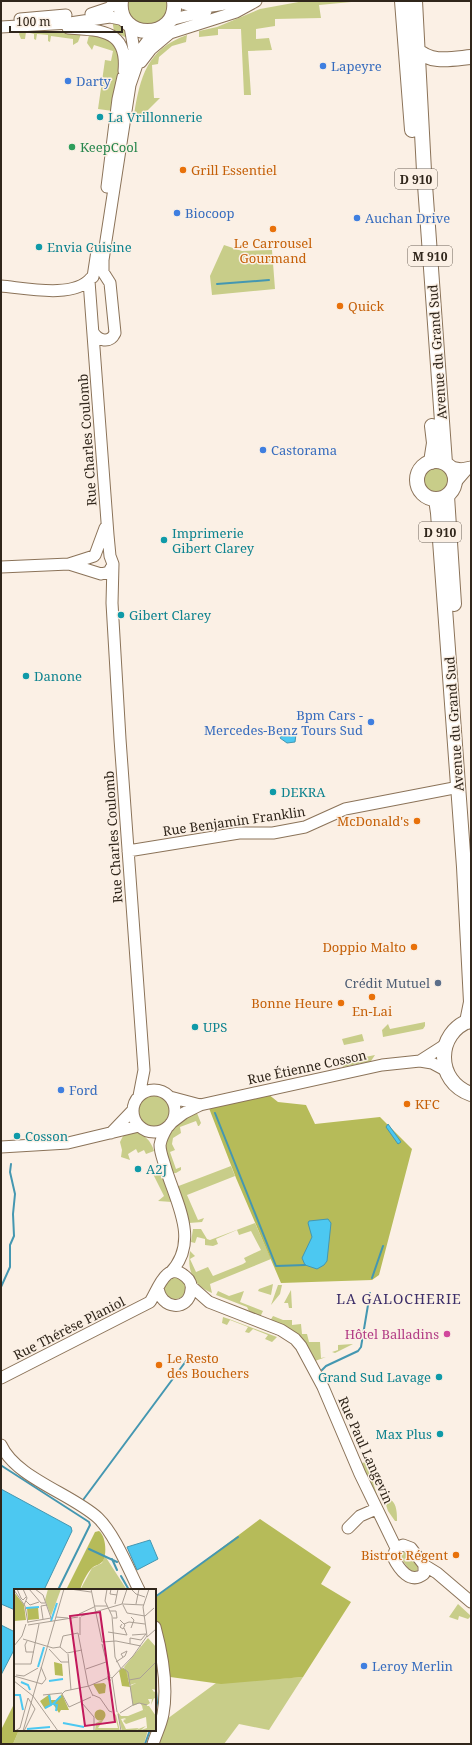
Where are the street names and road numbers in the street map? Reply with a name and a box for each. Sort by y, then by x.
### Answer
road number: D 910 [395,169,437,189]
road number: M 910 [408,246,452,266]
street label: Avenue du Grand Sud [423,284,451,420]
street label: Rue Charles Coulomb [73,373,101,507]
road number: D 910 [419,522,461,542]
street label: Avenue du Grand Sud [440,656,468,792]
street label: Rue Charles Coulomb [99,770,127,904]
street label: Rue Benjamin Franklin [162,802,307,840]
street label: Rue Étienne Cosson [246,1045,369,1088]
street label: Rue Thérèse Planiol [10,1292,128,1364]
street label: Rue Paul Langevin [334,1393,398,1507]

